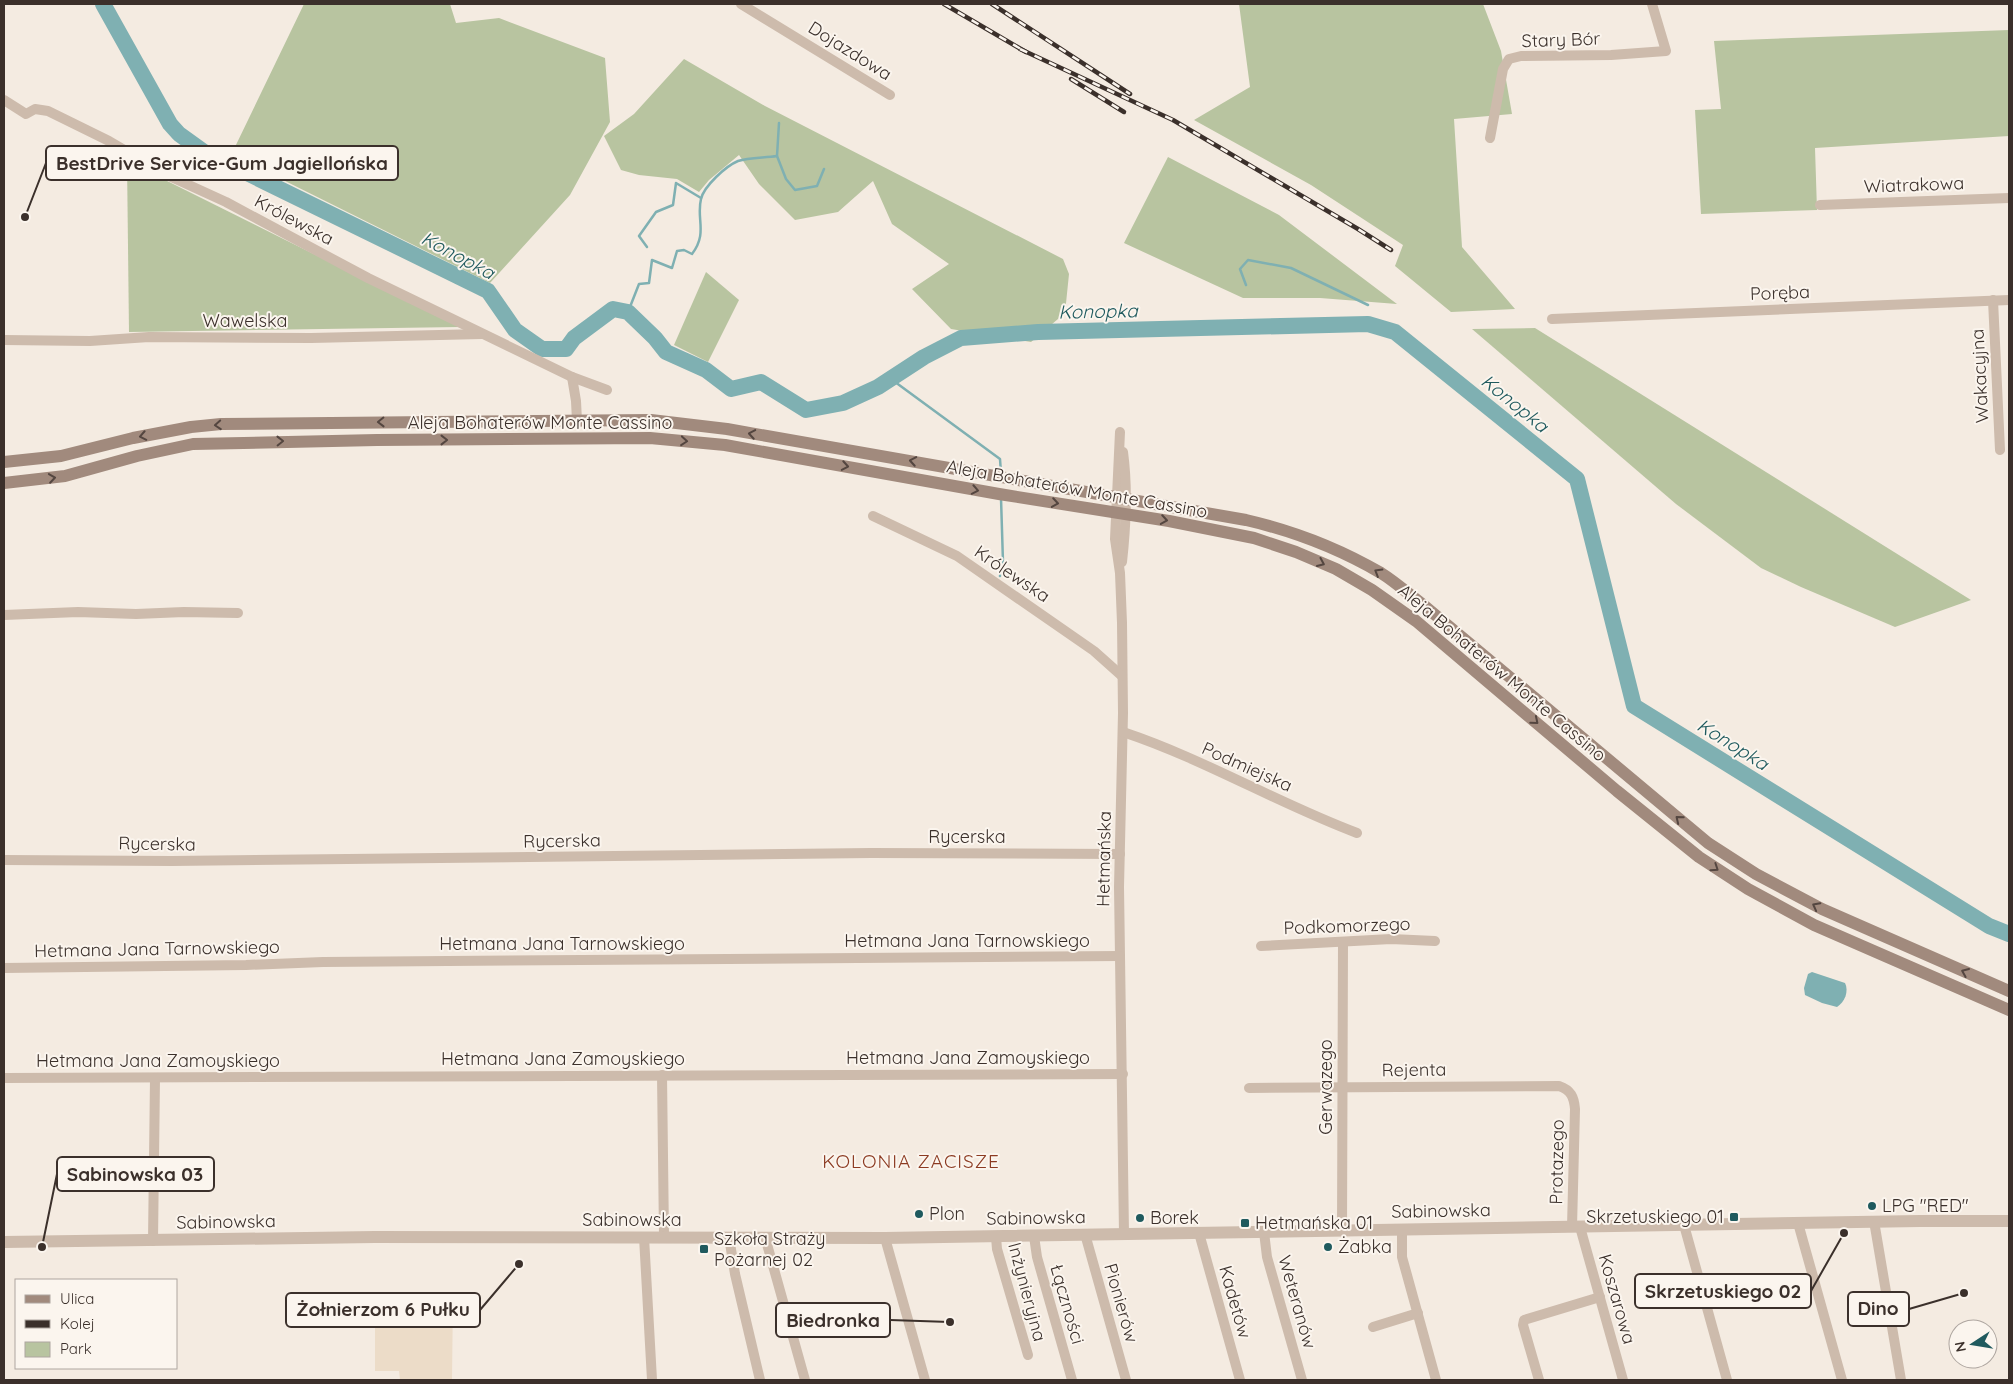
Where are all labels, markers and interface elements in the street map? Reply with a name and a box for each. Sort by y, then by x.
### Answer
street label: Dojazdowa [804,16,896,85]
street label: Stary Bór [1521,27,1601,52]
callout: BestDrive Service-Gum Jagiellońska [46,146,398,180]
text: BestDrive Service-Gum Jagiellońska [56,151,388,175]
street label: Wiatrakowa [1863,171,1965,198]
street label: Królewska [251,189,338,250]
water label: Konopka [417,226,500,285]
street label: Poręba [1750,280,1810,305]
water label: Konopka [1058,298,1139,324]
street label: Wawelska [203,309,287,332]
street label: Wakacyjna [1966,328,1993,424]
water label: Konopka [1477,369,1555,438]
street label: Aleja Bohaterów Monte Cassino [408,411,672,434]
one-way arrow [377,417,384,427]
one-way arrow [214,419,222,430]
one-way arrow [748,429,757,439]
one-way arrow [139,431,148,441]
one-way arrow [440,435,448,445]
one-way arrow [681,435,689,446]
one-way arrow [277,436,285,446]
street label: Aleja Bohaterów Monte Cassino [945,454,1209,523]
one-way arrow [908,457,917,467]
one-way arrow [840,461,849,471]
one-way arrow [48,474,57,484]
one-way arrow [970,484,979,494]
one-way arrow [1051,497,1059,508]
one-way arrow [1160,515,1169,525]
street label: Królewska [970,540,1054,607]
one-way arrow [1316,556,1325,567]
one-way arrow [1374,569,1383,579]
street label: Aleja Bohaterów Monte Cassino [1394,579,1611,766]
water label: Konopka [1693,713,1774,776]
one-way arrow [1529,716,1538,725]
street label: Podmiejska [1198,736,1296,797]
street label: Hetmańska [1091,811,1116,907]
one-way arrow [1676,817,1685,825]
street label: Rycerska [928,825,1006,848]
street label: Rycerska [523,828,601,853]
street label: Rycerska [118,831,196,856]
one-way arrow [1710,861,1719,871]
one-way arrow [1812,902,1821,912]
street label: Podkomorzego [1283,912,1411,939]
street label: Hetmana Jana Tarnowskiego [844,929,1090,952]
street label: Hetmana Jana Tarnowskiego [439,932,685,955]
street label: Hetmana Jana Tarnowskiego [34,935,280,962]
one-way arrow [1961,967,1970,978]
street label: Gerwazego [1314,1039,1337,1135]
street label: Hetmana Jana Zamoyskiego [846,1046,1090,1069]
street label: Hetmana Jana Zamoyskiego [441,1047,685,1070]
street label: Hetmana Jana Zamoyskiego [36,1049,280,1072]
street label: Rejenta [1381,1057,1446,1082]
street label: Protazego [1544,1119,1569,1205]
district label: KOLONIA ZACISZE [822,1149,1000,1173]
callout: Sabinowska 03 [57,1157,214,1191]
text: Sabinowska 03 [67,1162,203,1186]
place label: LPG "RED" [1882,1194,1969,1217]
street label: Sabinowska [1391,1198,1491,1223]
marker: LPG "RED" [1866,1200,1878,1212]
place label: Plon [929,1202,965,1225]
street label: Sabinowska [986,1205,1086,1230]
place label: Skrzetuskiego 01 [1586,1205,1724,1228]
place label: Borek [1150,1206,1199,1229]
street label: Sabinowska [582,1208,682,1231]
marker: Plon [913,1208,925,1220]
street label: Sabinowska [176,1209,276,1234]
place label: Hetmańska 01 [1255,1211,1373,1234]
marker: Skrzetuskiego 01 [1728,1211,1740,1223]
marker: Borek [1134,1212,1146,1224]
marker: Hetmańska 01 [1239,1217,1251,1229]
place label: Szkoła Straży Pożarnej 02 [714,1227,826,1271]
place label: Żabka [1338,1235,1392,1258]
street label: Inżynieryjna [1003,1240,1052,1344]
marker: Żabka [1322,1241,1334,1253]
marker: Szkoła Straży Pożarnej 02 [698,1243,710,1255]
street label: Koszarowa [1594,1251,1641,1347]
street label: Weteranów [1273,1253,1322,1351]
street label: Łączności [1045,1261,1090,1347]
street label: Pionierów [1099,1261,1144,1345]
street label: Kadetów [1214,1263,1257,1341]
callout: Skrzetuskiego 02 [1635,1274,1811,1308]
legend [15,1279,178,1369]
text: Skrzetuskiego 02 [1645,1279,1801,1303]
text: Ulica [60,1289,94,1308]
callout: Dino [1848,1292,1909,1326]
callout: Żołnierzom 6 Pułku [286,1293,480,1327]
text: Dino [1857,1296,1899,1320]
text: Żołnierzom 6 Pułku [296,1297,470,1321]
callout: Biedronka [776,1303,890,1337]
text: Biedronka [786,1308,880,1332]
text: Kolej [60,1314,95,1333]
north arrow [1948,1319,1998,1369]
text: Park [60,1339,92,1358]
text: N [1950,1340,1970,1354]

